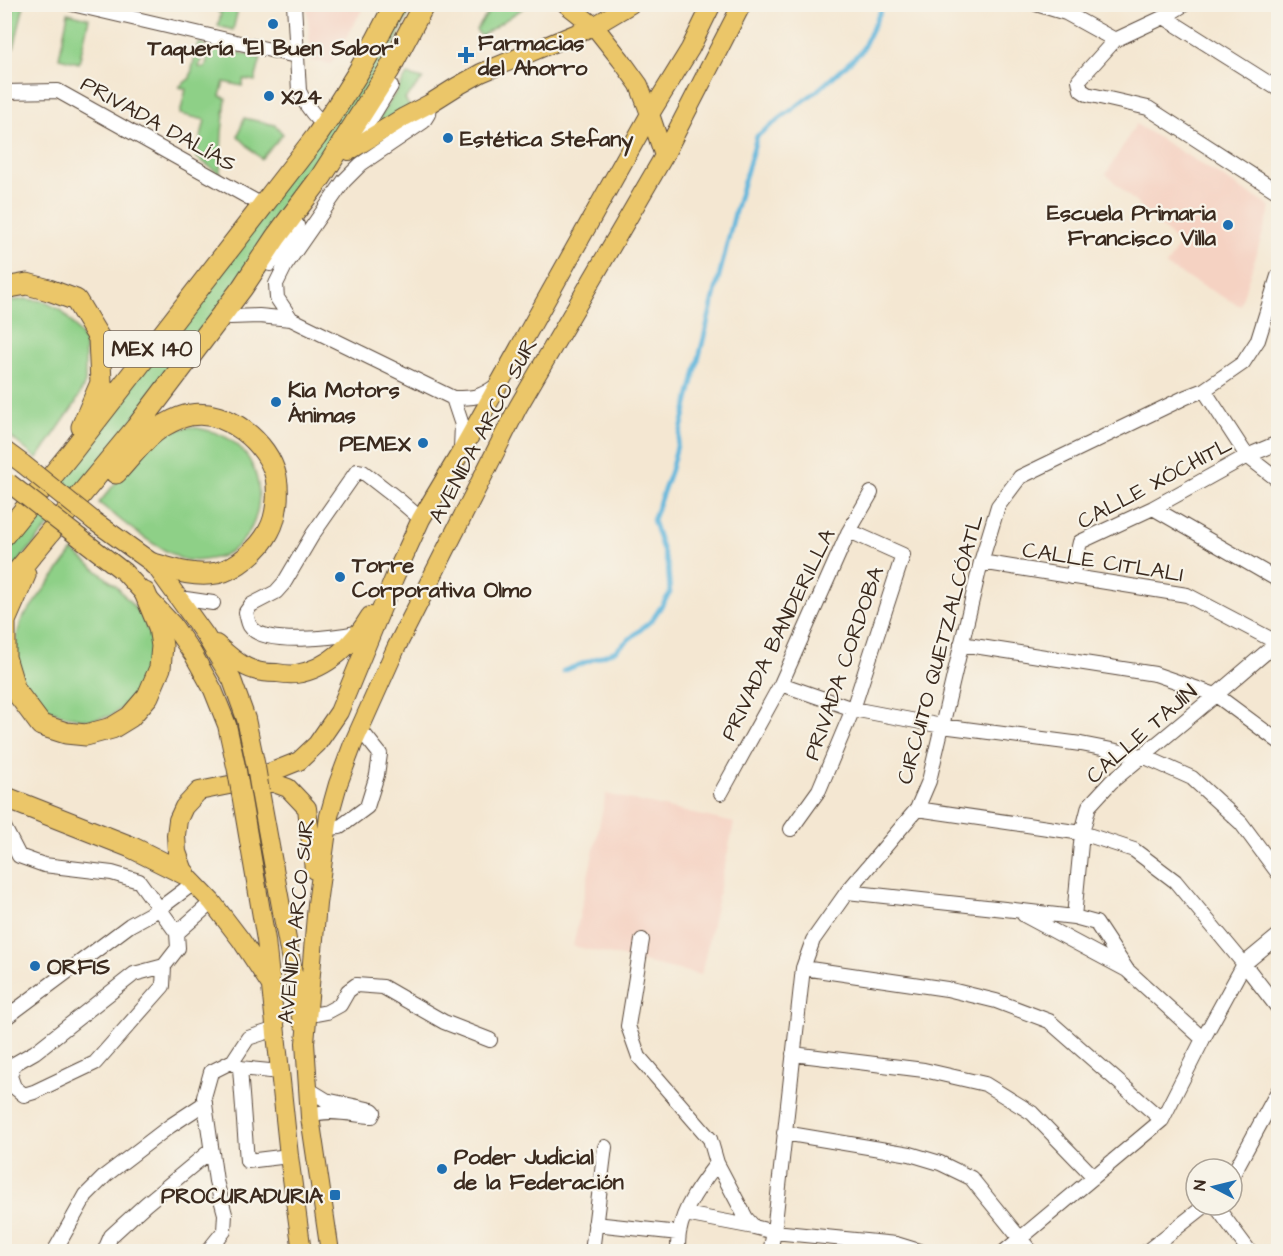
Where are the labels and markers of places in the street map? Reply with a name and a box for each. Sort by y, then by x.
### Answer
marker: Taquería "El Buen Sabor" [266,17,280,31]
place label: Farmacias del Ahorro [477,28,588,84]
place label: Taquería "El Buen Sabor" [146,33,399,64]
marker: Farmacias del Ahorro [459,48,473,62]
place label: X24 [281,82,323,113]
marker: X24 [262,89,276,103]
place label: Estética Stefany [460,124,634,157]
marker: Estética Stefany [441,131,455,145]
place label: Escuela Primaria Francisco Villa [1047,198,1217,254]
marker: Escuela Primaria Francisco Villa [1221,218,1235,232]
place label: Kia Motors Ánimas [288,375,400,431]
marker: Kia Motors Ánimas [269,395,283,409]
place label: PEMEX [340,429,412,460]
marker: PEMEX [416,436,430,450]
place label: Torre Corporativa Olmo [351,550,532,606]
marker: Torre Corporativa Olmo [333,570,347,584]
place label: ORFIS [47,952,110,983]
marker: ORFIS [28,959,42,973]
place label: Poder Judicial de la Federación [453,1142,624,1198]
marker: Poder Judicial de la Federación [435,1162,449,1176]
place label: PROCURADURIA [161,1181,324,1212]
marker: PROCURADURIA [328,1188,342,1202]

